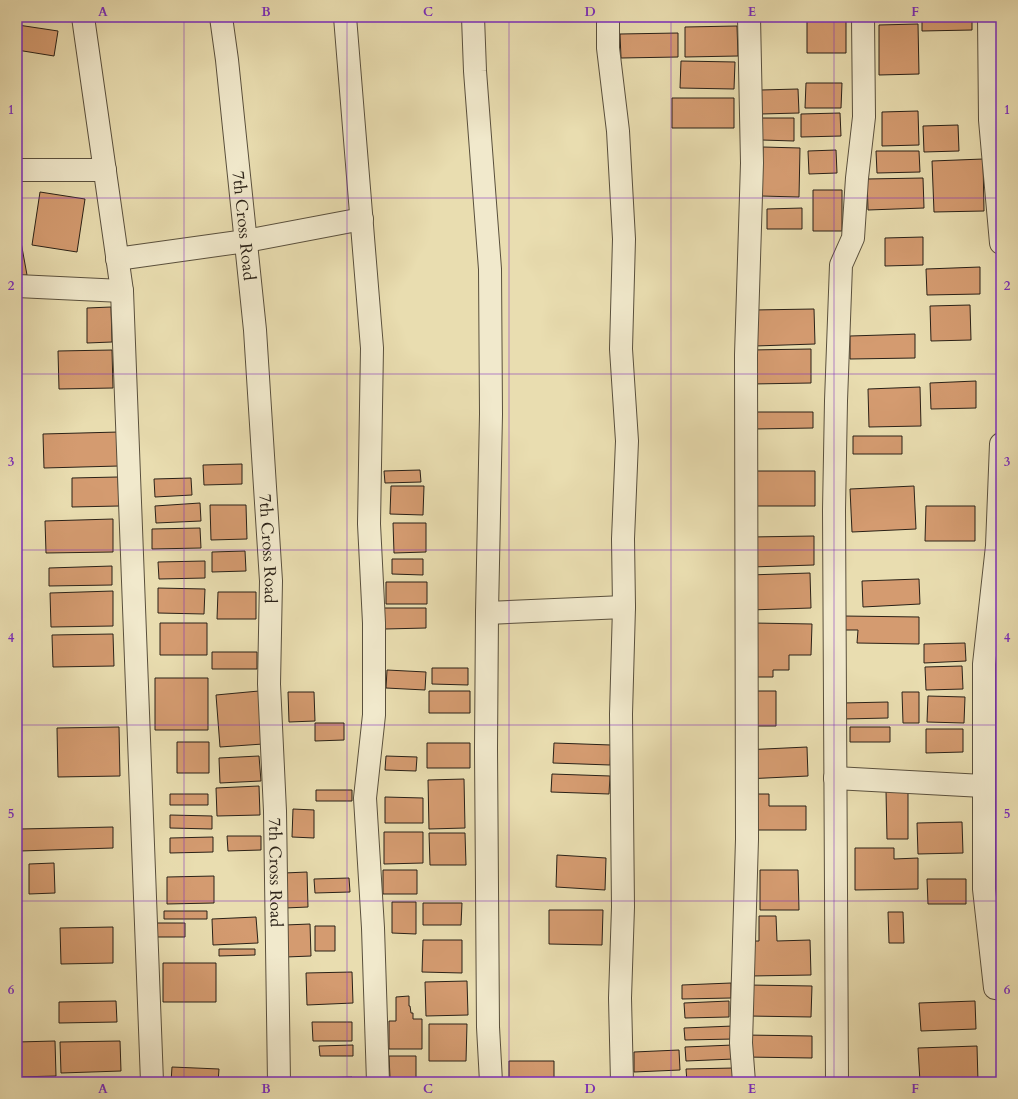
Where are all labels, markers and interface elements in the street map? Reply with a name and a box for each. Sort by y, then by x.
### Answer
text: A [98,3,108,21]
text: B [261,3,271,21]
text: C [423,3,433,21]
text: D [584,3,596,21]
text: E [748,3,756,21]
text: F [911,3,919,21]
text: 1 [8,101,14,119]
text: 1 [1004,101,1010,119]
street label: 7th Cross Road [227,170,261,282]
text: 2 [8,277,15,295]
text: 2 [1004,277,1011,295]
text: 3 [8,453,15,471]
text: 3 [1004,453,1011,471]
street label: 7th Cross Road [253,493,282,604]
text: 4 [8,629,15,647]
text: 4 [1004,629,1011,647]
text: 5 [8,805,14,823]
text: 5 [1004,805,1010,823]
street label: 7th Cross Road [263,817,288,928]
text: 6 [8,981,15,999]
text: 6 [1004,981,1011,999]
text: A [98,1080,108,1098]
text: B [261,1080,271,1098]
text: C [423,1080,433,1098]
text: D [584,1080,596,1098]
text: E [748,1080,756,1098]
text: F [911,1080,919,1098]

